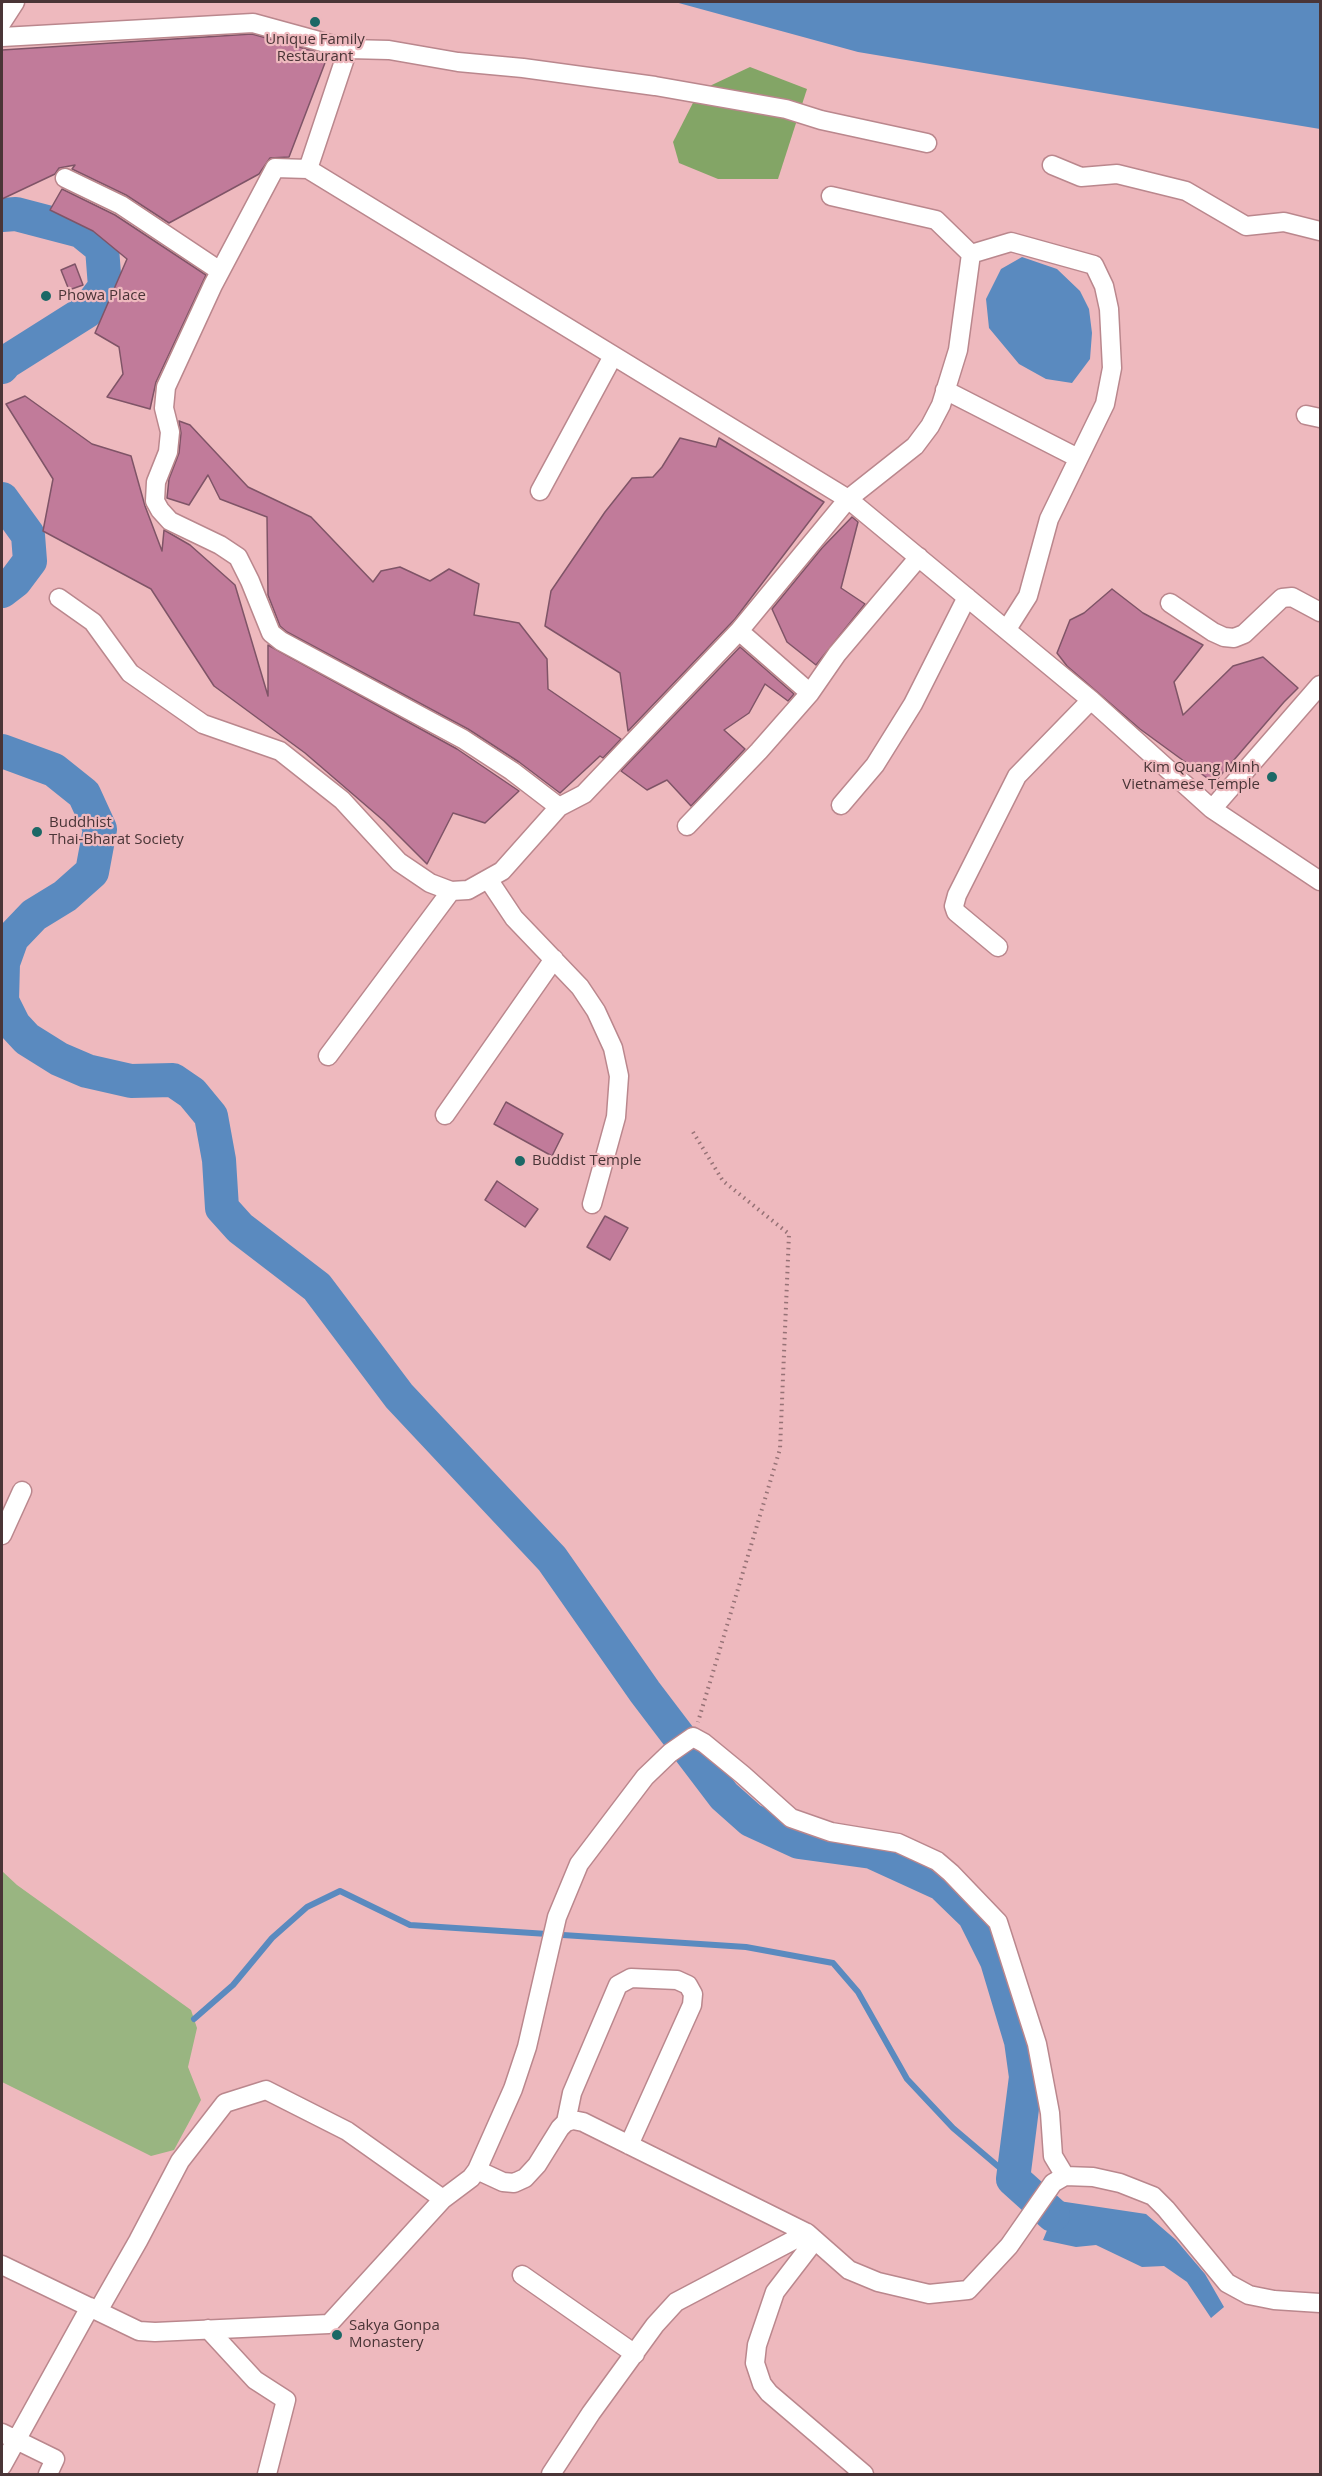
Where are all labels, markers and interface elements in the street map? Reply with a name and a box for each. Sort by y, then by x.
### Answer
marker: Unique Family Restaurant [308,15,322,29]
place label: Unique Family Restaurant [265,31,365,66]
place label: Phowa Place [58,287,146,305]
marker: Phowa Place [39,289,53,303]
place label: Kim Quang Minh Vietnamese Temple [1122,759,1260,794]
marker: Kim Quang Minh Vietnamese Temple [1265,770,1279,784]
place label: Buddhist Thai-Bharat Society [49,814,184,849]
marker: Buddhist Thai-Bharat Society [30,825,44,839]
place label: Buddist Temple [532,1152,641,1170]
marker: Buddist Temple [513,1154,527,1168]
place label: Sakya Gonpa Monastery [349,2317,440,2352]
marker: Sakya Gonpa Monastery [330,2328,344,2342]

